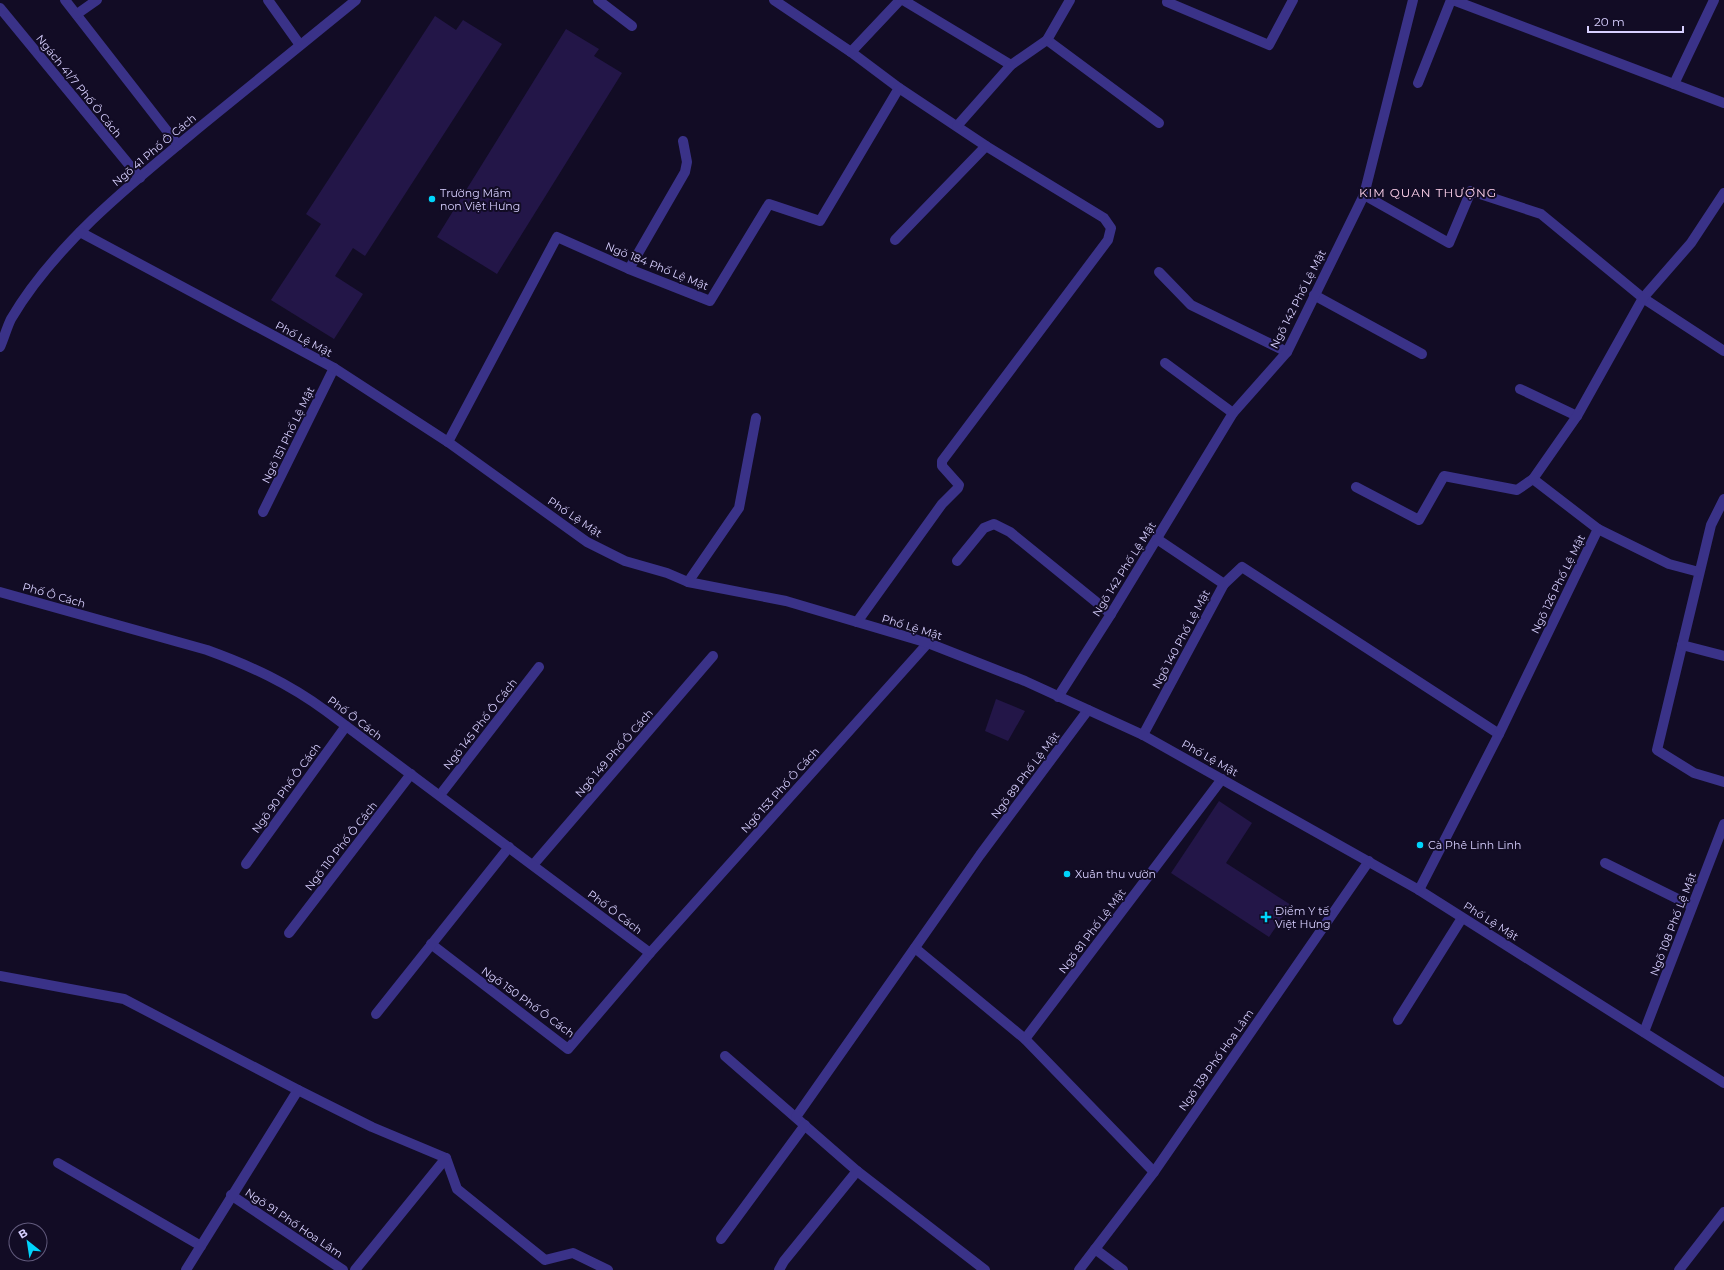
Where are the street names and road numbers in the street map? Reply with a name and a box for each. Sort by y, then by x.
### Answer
street label: Ngách 41/7 Phố Ô Cách [33,32,125,140]
street label: Ngõ 41 Phố Ô Cách [109,111,199,189]
street label: Ngõ 184 Phố Lệ Mật [603,239,711,293]
street label: Ngõ 142 Phố Lệ Mật [1267,247,1329,351]
street label: Phố Lệ Mật [273,318,335,360]
street label: Ngõ 151 Phố Lệ Mật [259,384,318,486]
street label: Phố Lệ Mật [545,494,605,541]
street label: Ngõ 142 Phố Lệ Mật [1089,519,1159,619]
street label: Ngõ 126 Phố Lệ Mật [1528,532,1588,636]
street label: Phố Ô Cách [21,579,87,611]
street label: Ngõ 140 Phố Lệ Mật [1149,587,1213,691]
street label: Phố Lệ Mật [880,611,944,643]
street label: Ngõ 145 Phố Ô Cách [440,676,520,772]
street label: Phố Ô Cách [325,693,385,743]
street label: Ngõ 149 Phố Ô Cách [572,706,656,800]
street label: Ngõ 89 Phố Lệ Mật [988,728,1063,821]
street label: Phố Lệ Mật [1179,737,1241,780]
street label: Ngõ 90 Phố Ô Cách [249,740,323,836]
street label: Ngõ 153 Phố Ô Cách [738,744,822,836]
street label: Ngõ 110 Phố Ô Cách [302,799,380,893]
street label: Ngõ 108 Phố Lệ Mật [1647,870,1699,978]
street label: Ngõ 81 Phố Lệ Mật [1056,885,1129,976]
street label: Phố Ô Cách [585,887,645,937]
street label: Phố Lệ Mật [1461,899,1522,944]
street label: Ngõ 150 Phố Ô Cách [479,964,577,1040]
street label: Ngõ 139 Phố Hoa Lâm [1176,1006,1256,1114]
street label: Ngõ 91 Phố Hoa Lâm [243,1185,345,1261]

